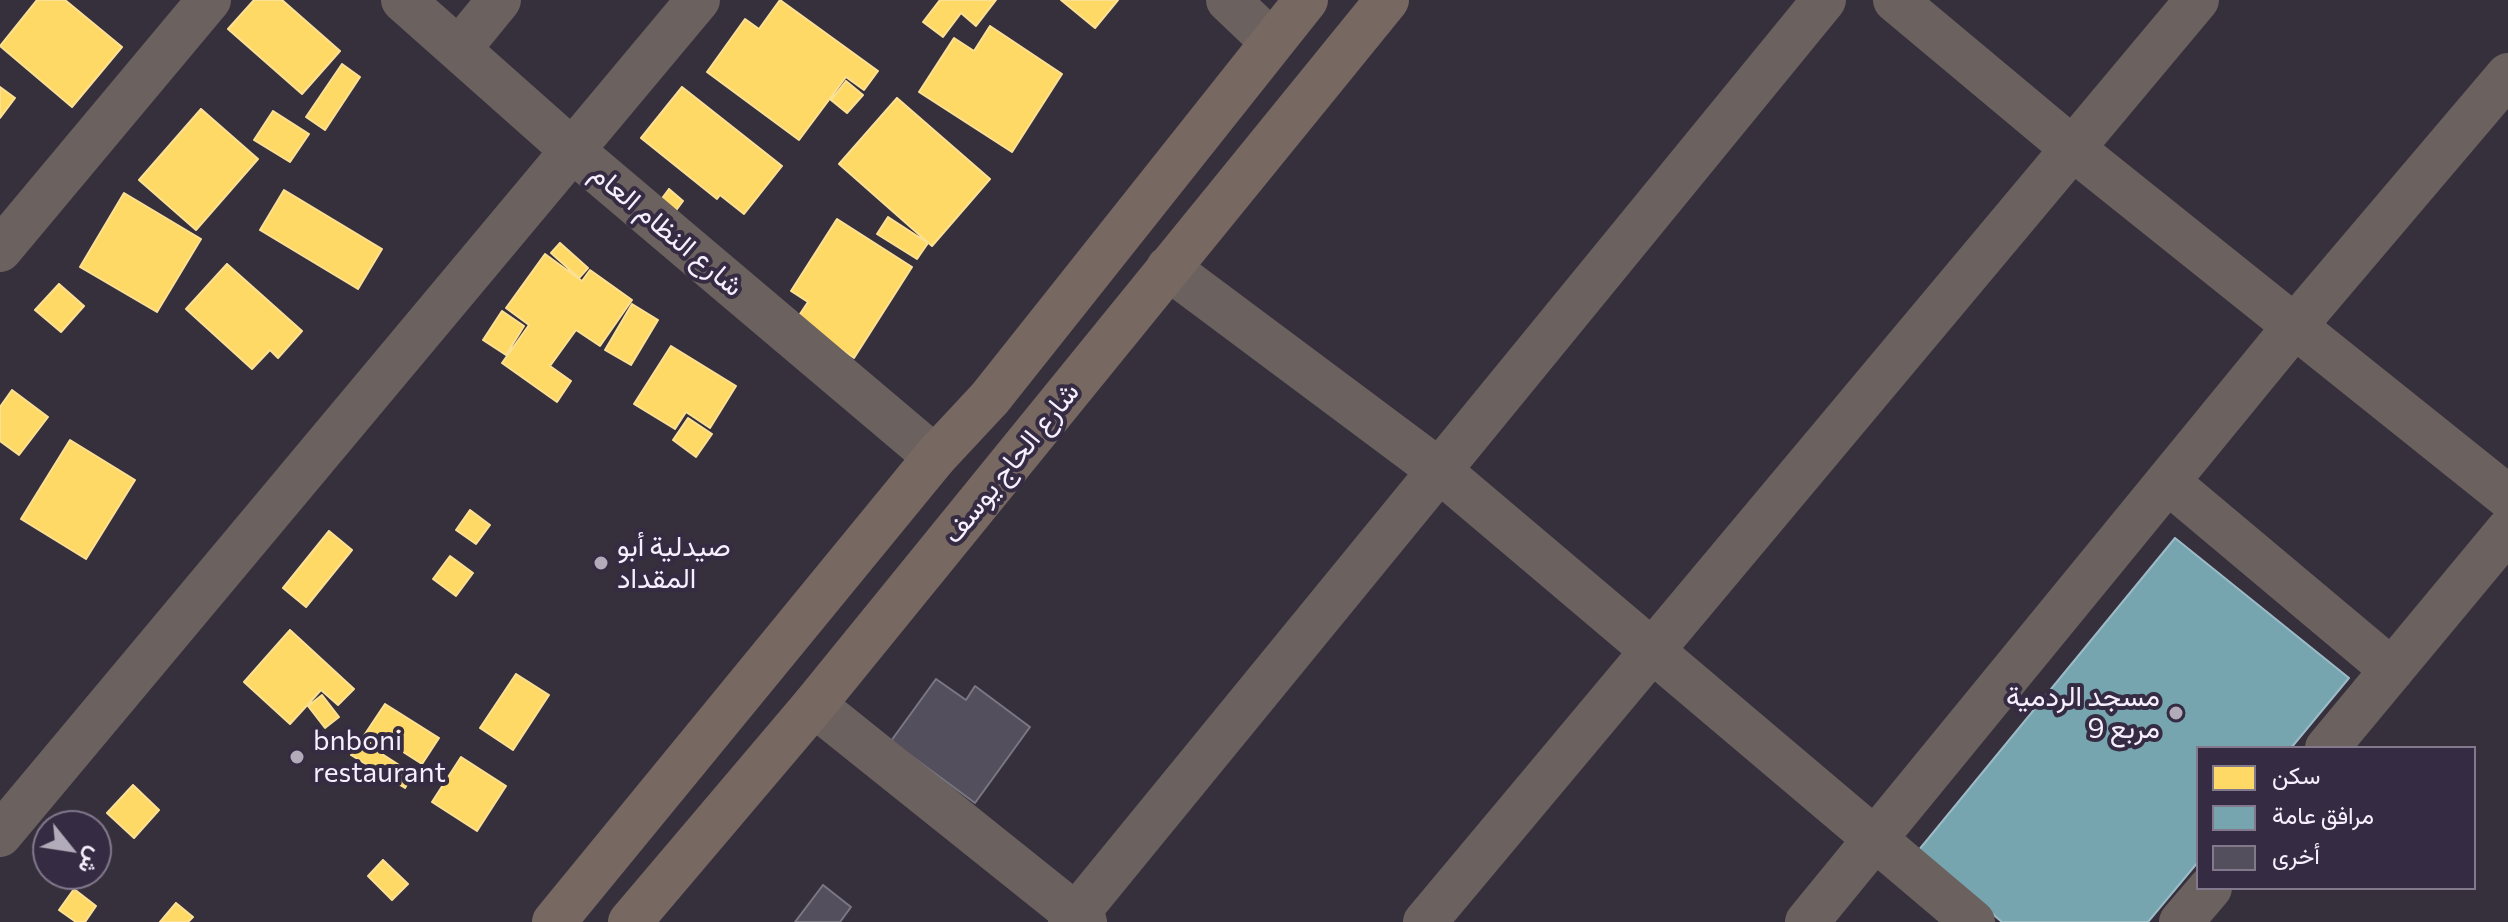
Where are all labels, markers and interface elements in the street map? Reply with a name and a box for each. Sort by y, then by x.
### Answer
street label: شارع النظام العام [584,157,750,303]
street label: شارع الحاج يوسف [936,376,1086,550]
place label: صيدلية أبو المقداد [617,530,731,596]
marker: صيدلية أبو المقداد [592,554,610,572]
place label: مسجد الردمية مربع 9 [2006,680,2160,746]
marker: مسجد الردمية مربع 9 [2167,704,2185,722]
place label: bnboni restaurant [313,724,446,790]
legend [2196,746,2476,890]
marker: bnboni restaurant [288,748,306,766]
text: سكن [2272,760,2321,789]
text: مرافق عامة [2272,800,2374,829]
north arrow [32,810,112,890]
text: أخرى [2272,840,2320,869]
text: ش [73,843,110,879]

